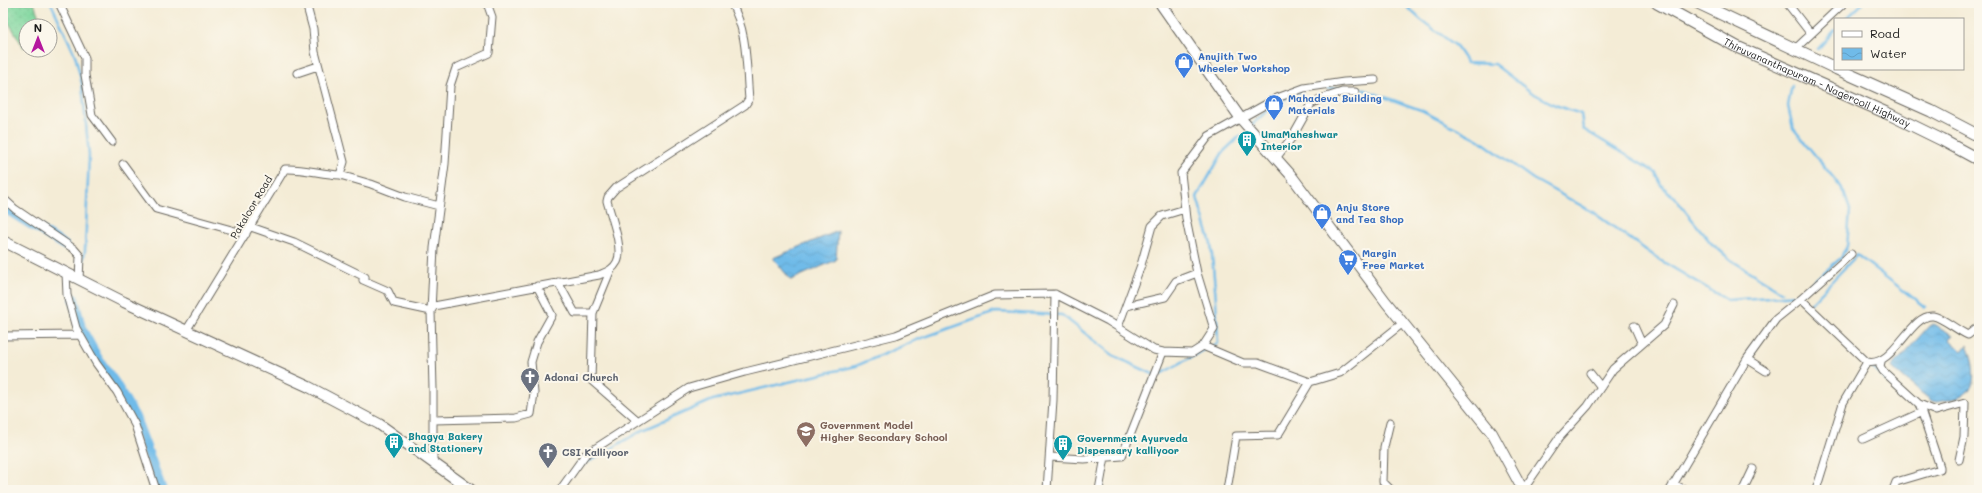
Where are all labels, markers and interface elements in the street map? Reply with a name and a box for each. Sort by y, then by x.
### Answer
north arrow [18,18,58,58]
legend [1834,18,1964,70]
text: N [34,20,42,35]
text: Road [1870,25,1900,41]
street label: Thiruvananthapuram - Nagercoil Highway [1721,34,1913,131]
text: Water [1870,45,1907,61]
place label: Anujith Two Wheeler Workshop [1198,49,1290,75]
shop icon: Anujith Two Wheeler Workshop [1173,51,1195,79]
place label: Mahadeva Building Materials [1288,91,1382,117]
shop icon: Mahadeva Building Materials [1263,93,1285,121]
place label: UmaMaheshwar Interior [1261,127,1338,153]
building icon: UmaMaheshwar Interior [1236,129,1258,157]
street label: Pakaloor Road [227,173,275,241]
place label: Anju Store and Tea Shop [1336,200,1404,226]
shop icon: Anju Store and Tea Shop [1311,202,1333,230]
place label: Margin Free Market [1362,246,1425,272]
supermarket icon: Margin Free Market [1337,248,1359,276]
church icon: Adonai Church [519,366,541,394]
place label: Adonai Church [544,370,618,384]
place label: Government Model Higher Secondary School [820,418,948,444]
school or university icon: Government Model Higher Secondary School [795,420,817,448]
place label: Bhagya Bakery and Stationery [408,429,483,455]
building icon: Bhagya Bakery and Stationery [383,431,405,459]
place label: Government Ayurveda Dispensary kalliyoor [1077,431,1188,457]
building icon: Government Ayurveda Dispensary kalliyoor [1052,433,1074,461]
church icon: CSI Kalliyoor [537,441,559,469]
place label: CSI Kalliyoor [562,445,629,459]

